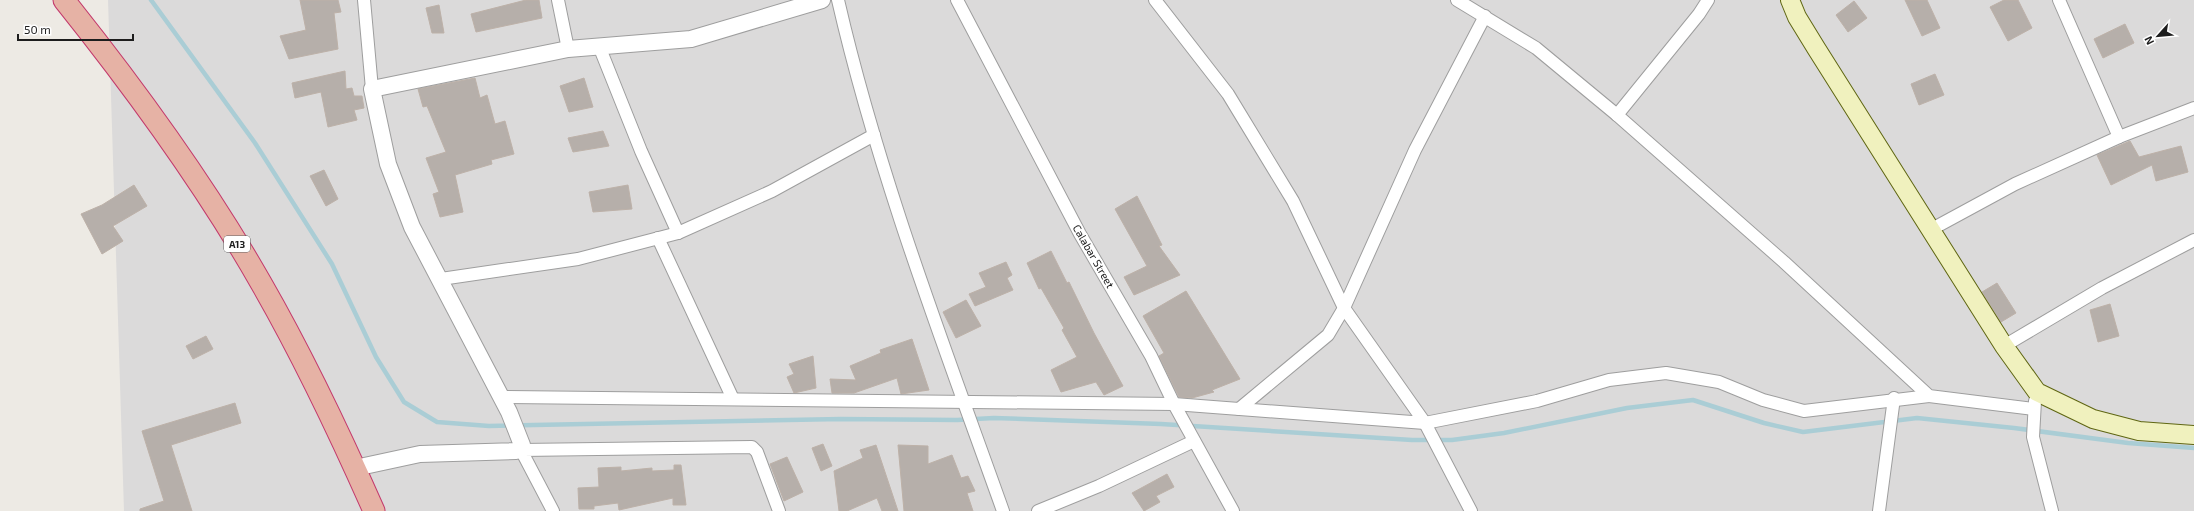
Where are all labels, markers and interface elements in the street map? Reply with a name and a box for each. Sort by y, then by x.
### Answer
scale bar [18,16,133,42]
north arrow [2138,16,2178,56]
text: 50 m [24,22,51,36]
text: N [2141,34,2156,47]
street label: Calabar Street [1071,222,1117,290]
road number: A13 [224,236,250,252]

